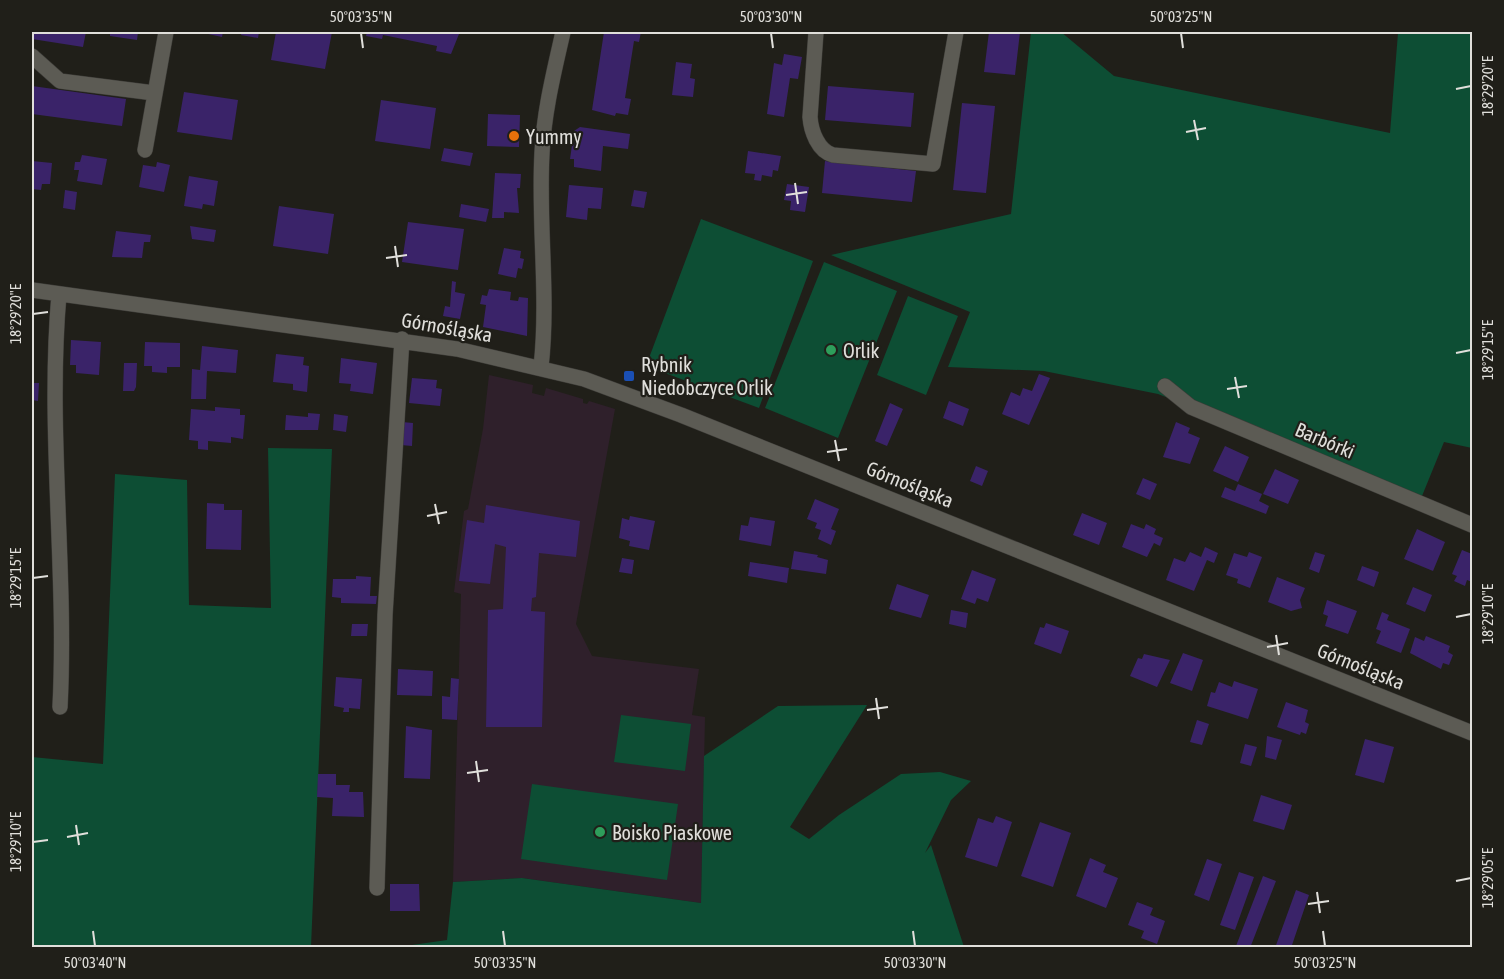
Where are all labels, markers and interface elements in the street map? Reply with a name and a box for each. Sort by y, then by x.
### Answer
text: 50°03'35"N [330,8,392,25]
text: 50°03'30"N [740,8,802,25]
text: 50°03'25"N [1150,8,1212,25]
text: 18°29'20"E [1479,55,1496,116]
place label: Yummy [526,125,582,148]
marker: Yummy [507,129,521,143]
text: 18°29'20"E [7,283,24,344]
street label: Górnośląska [400,308,494,346]
text: 18°29'15"E [1479,319,1496,380]
place label: Orlik [843,339,879,362]
marker: Orlik [824,343,838,357]
place label: Rybnik Niedobczyce Orlik [641,353,773,399]
marker: Rybnik Niedobczyce Orlik [622,369,636,383]
street label: Barbórki [1292,417,1358,463]
street label: Górnośląska [863,456,957,512]
text: 18°29'15"E [7,547,24,608]
text: 18°29'10"E [1479,583,1496,644]
street label: Górnośląska [1314,638,1408,694]
text: 18°29'10"E [7,811,24,872]
place label: Boisko Piaskowe [612,821,732,844]
marker: Boisko Piaskowe [593,825,607,839]
text: 18°29'05"E [1479,847,1496,908]
text: 50°03'40"N [64,954,126,971]
text: 50°03'35"N [474,954,536,971]
text: 50°03'30"N [884,954,946,971]
text: 50°03'25"N [1294,954,1356,971]

